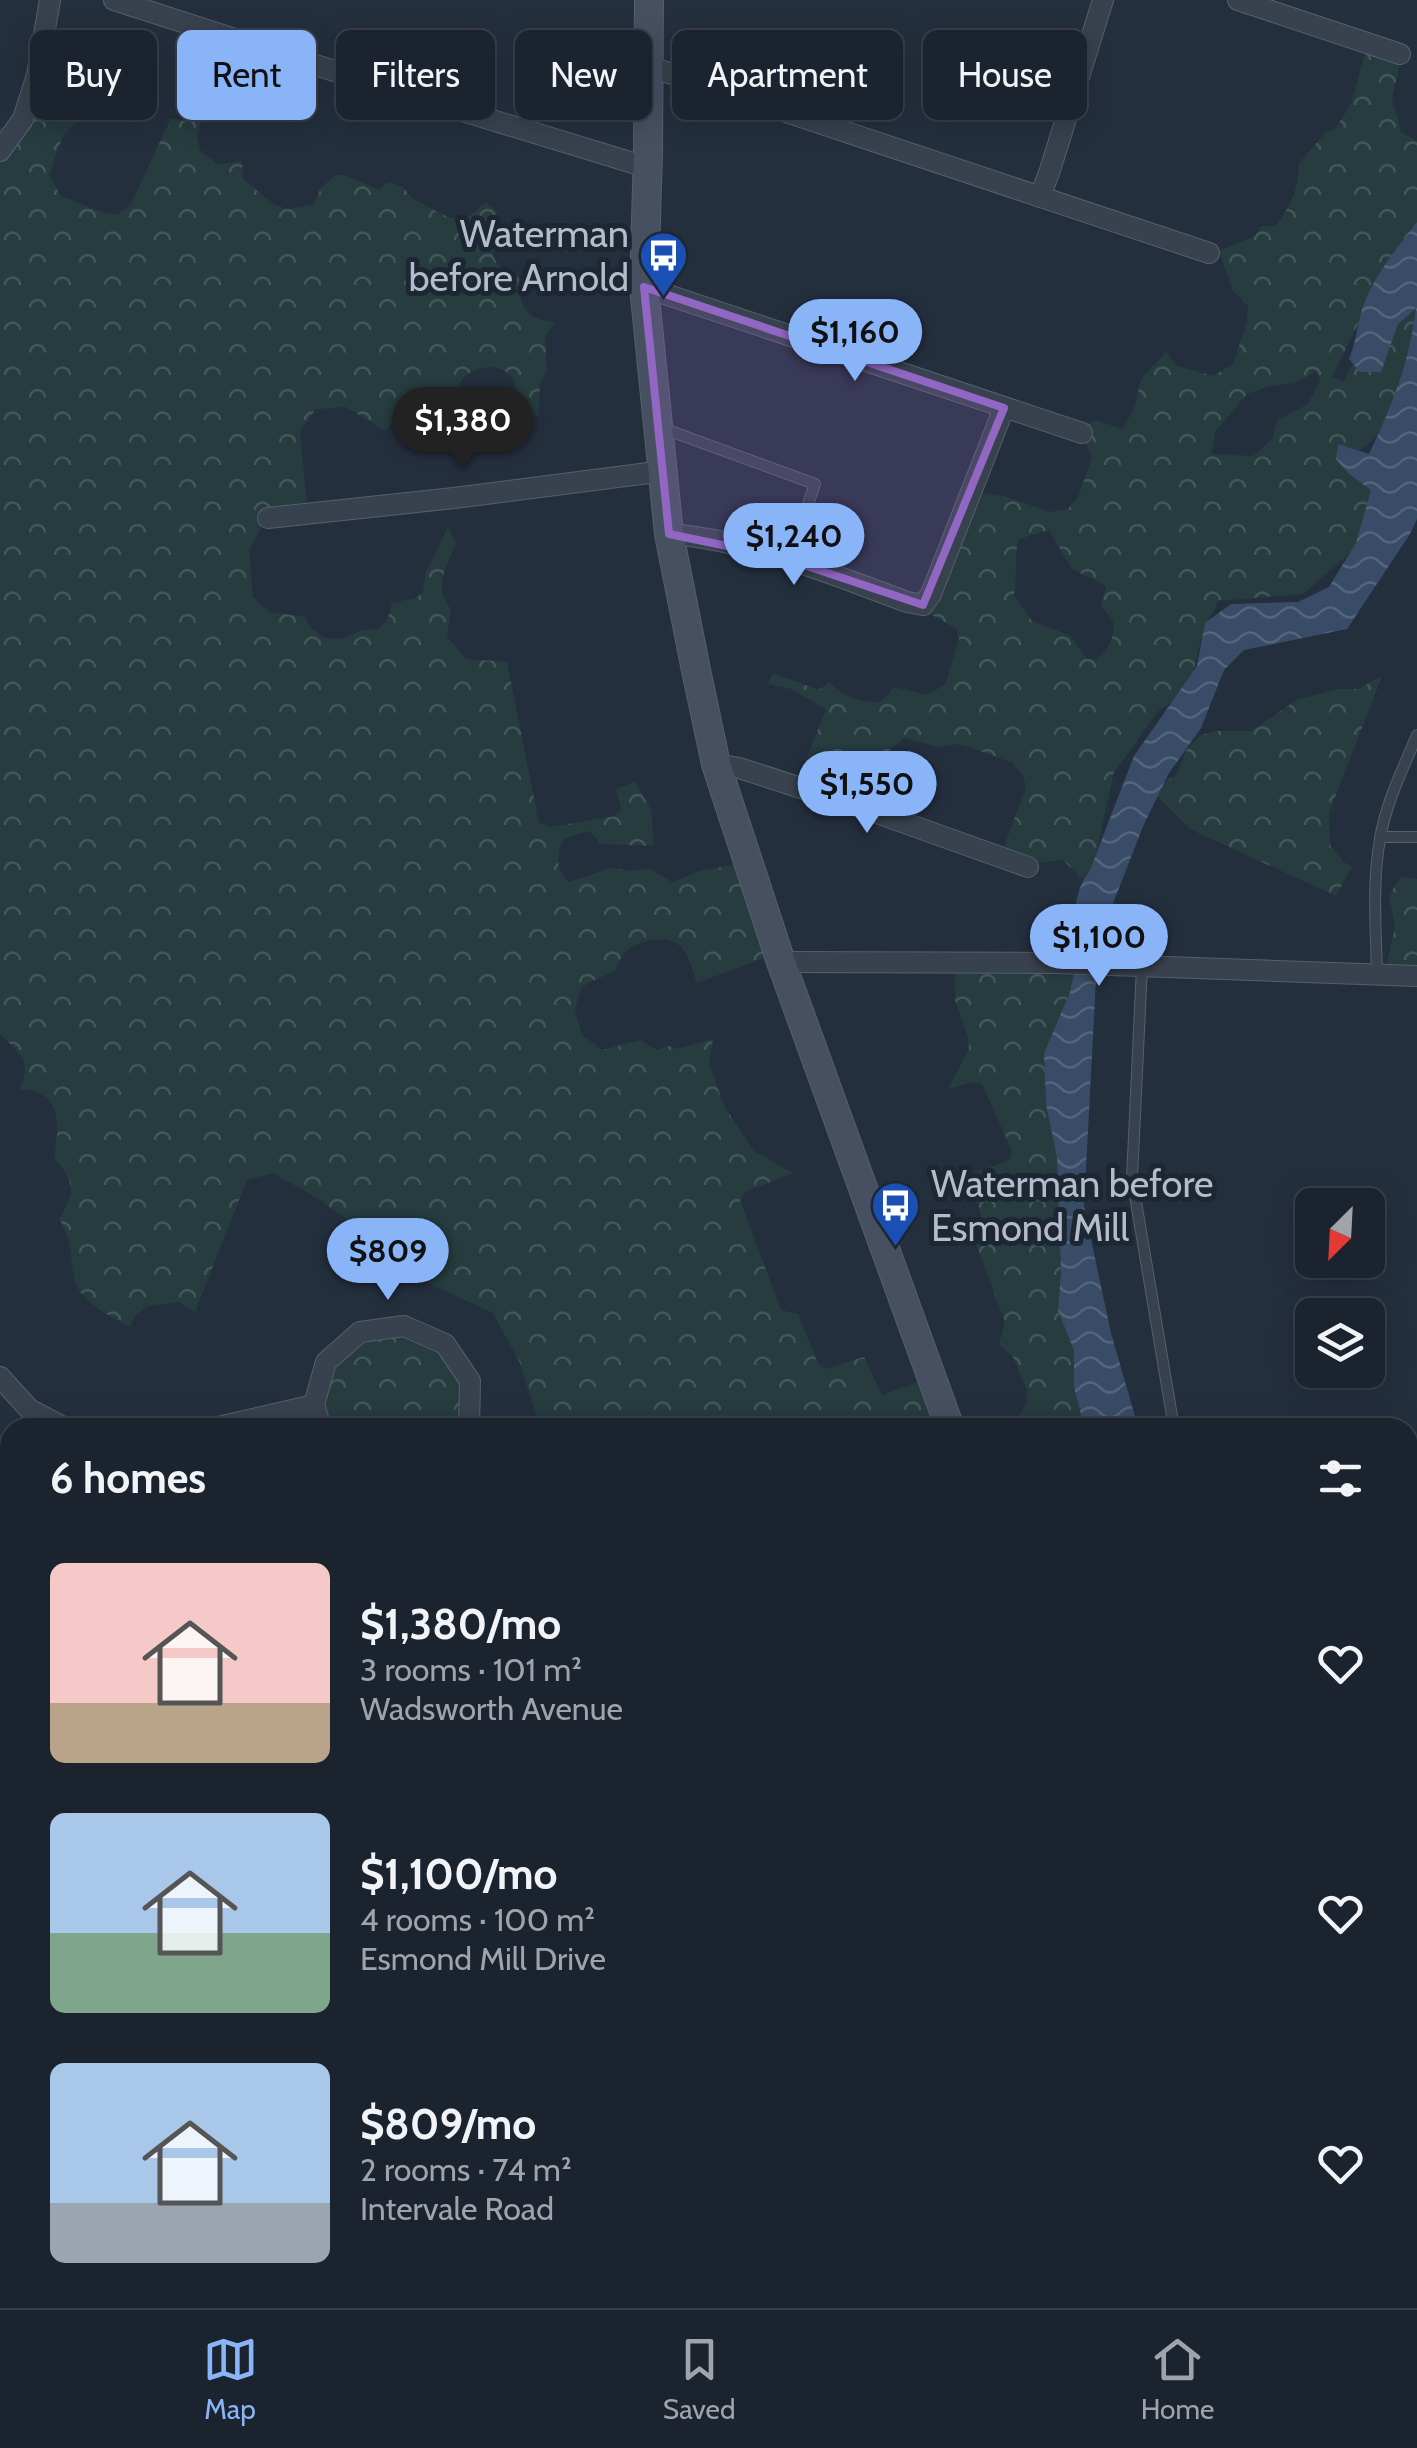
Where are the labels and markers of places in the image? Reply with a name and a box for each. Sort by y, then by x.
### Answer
place label: Waterman before Arnold [408,210,629,301]
bus stop icon: Waterman before Arnold [638,230,690,298]
pin: $1,160 [774,299,936,384]
pin: $1,380 [382,387,544,472]
pin: $1,240 [713,503,875,588]
pin: $1,550 [786,751,948,836]
pin: $1,100 [1018,904,1180,989]
place label: Waterman before Esmond Mill [931,1160,1213,1251]
bus stop icon: Waterman before Esmond Mill [870,1180,922,1248]
pin: $809 [329,1218,447,1303]

